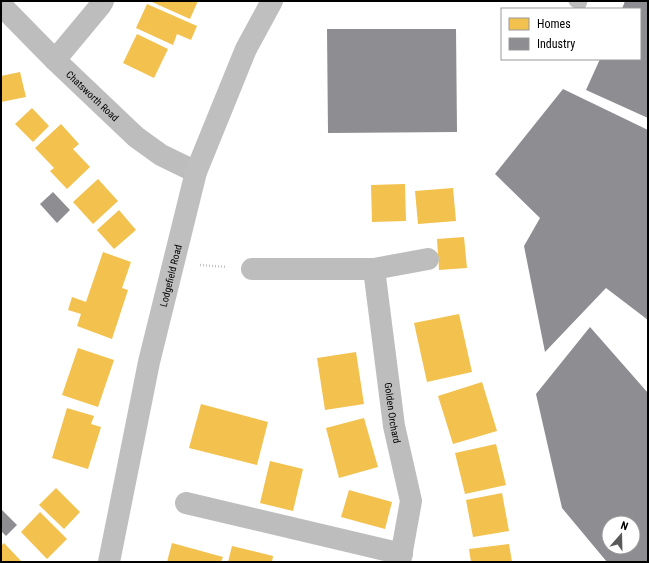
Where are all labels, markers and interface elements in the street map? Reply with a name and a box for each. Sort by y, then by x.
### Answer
legend [501,8,641,60]
text: Homes [537,17,571,31]
text: Industry [537,37,575,51]
street label: Chatsworth Road [64,68,121,123]
street label: Lodgefield Road [157,243,183,308]
street label: Golden Orchard [383,382,403,444]
north arrow [601,515,641,555]
text: N [619,519,630,533]

